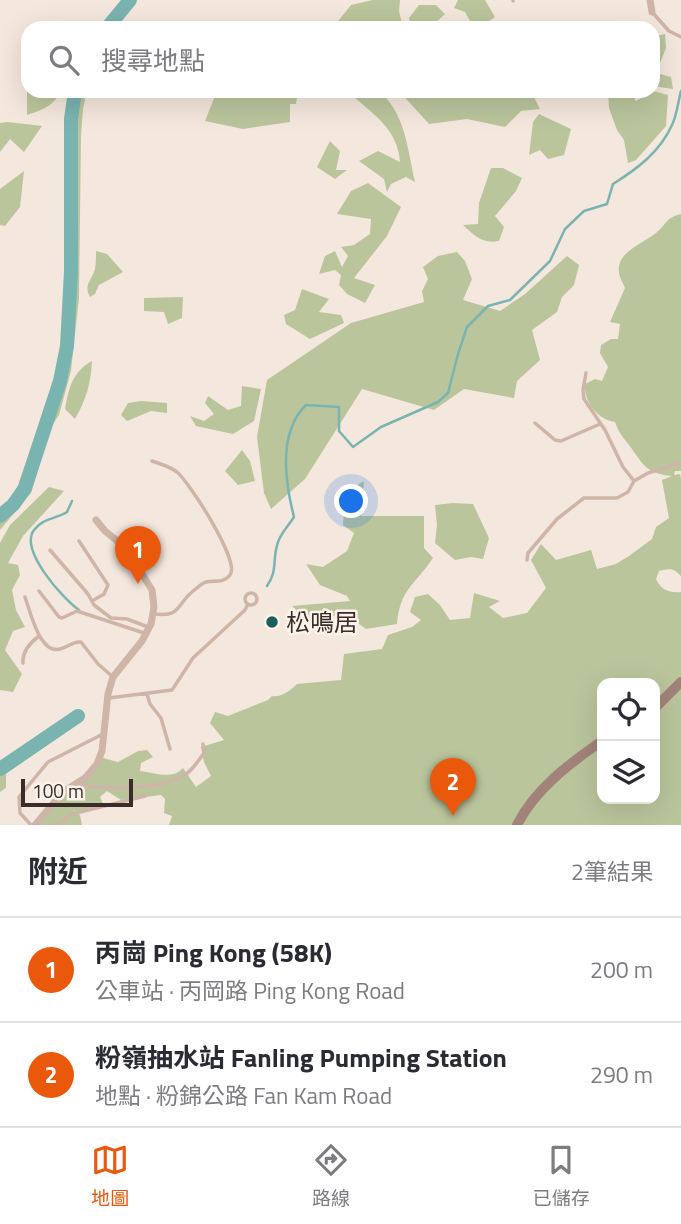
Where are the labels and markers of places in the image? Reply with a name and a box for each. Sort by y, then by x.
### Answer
pin: 1 [115,526,161,584]
place label: 松鳴居 [286,604,358,640]
marker: 松鳴居 [264,614,280,630]
pin: 2 [430,758,476,816]

